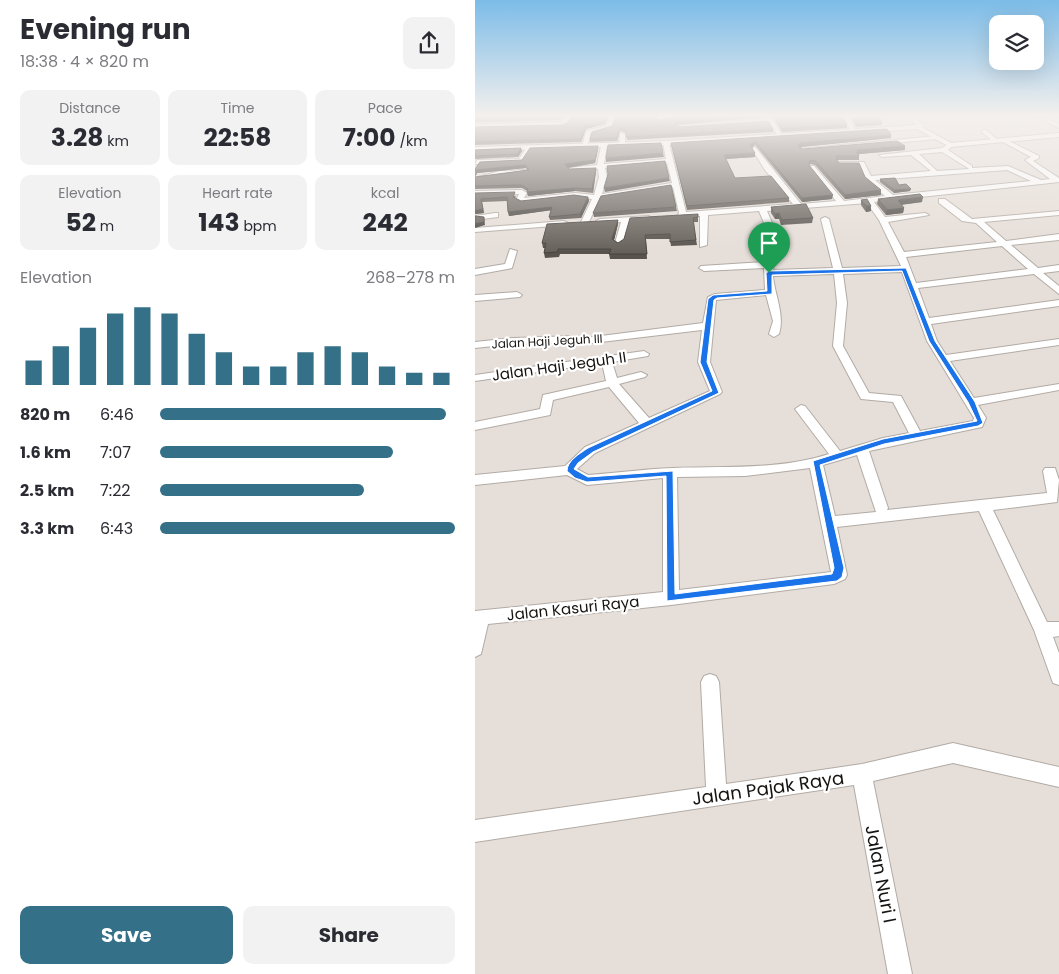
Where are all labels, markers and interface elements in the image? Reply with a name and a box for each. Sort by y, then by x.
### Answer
text: Evening run [20,10,191,49]
map controls [989,15,1044,70]
button: layers [989,15,1044,70]
button: share [403,17,455,69]
text: 18:38 · 4 × 820 m [20,50,149,73]
text: Distance [59,98,121,118]
text: Time [220,98,255,118]
text: Pace [368,98,403,118]
text: 3.28 [51,120,103,155]
text: 22:58 [203,120,272,155]
text: 7:00 [343,120,396,155]
text: km [103,131,129,151]
text: /km [396,131,428,151]
text: Elevation [58,183,121,203]
text: Heart rate [202,183,273,203]
text: kcal [371,183,399,203]
text: 52 [65,205,96,240]
text: 143 [198,205,240,240]
text: 242 [362,205,408,240]
text: m [96,216,114,236]
text: bpm [240,216,277,236]
pin [748,222,790,273]
icon: arrive [755,229,783,257]
text: Elevation [20,266,92,289]
text: 268–278 m [366,266,455,289]
street label: Jalan Haji Jeguh III [491,330,603,352]
street label: Jalan Haji Jeguh II [490,346,628,386]
text: 820 m [20,403,70,426]
text: 6:46 [100,403,134,426]
text: 1.6 km [20,441,71,464]
text: 7:07 [100,441,131,464]
text: 2.5 km [20,479,74,502]
text: 7:22 [100,479,131,502]
text: 3.3 km [20,517,74,540]
text: 6:43 [100,517,133,540]
street label: Jalan Kasuri Raya [506,591,640,625]
street label: Jalan Pajak Raya [690,765,846,811]
street label: Jalan Nuri I [859,823,903,925]
button: Save [20,906,233,964]
button: Share [243,906,455,964]

